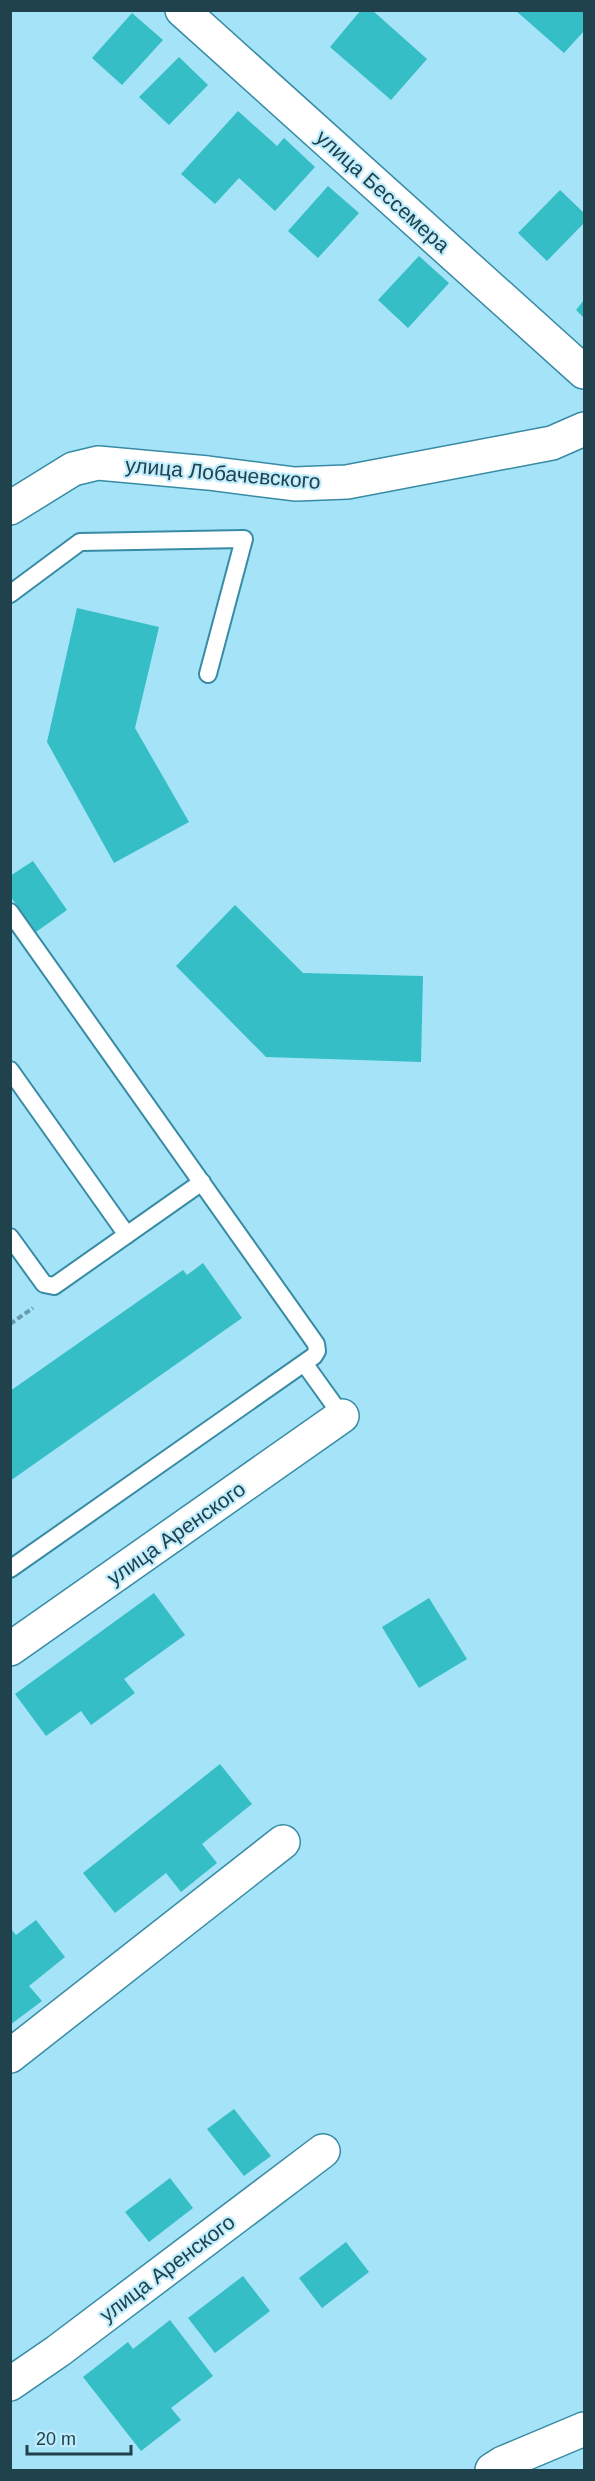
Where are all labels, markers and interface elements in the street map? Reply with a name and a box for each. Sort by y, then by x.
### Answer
street label: улица Бессемера [312,125,455,257]
street label: улица Лобачевского [124,453,322,493]
street label: улица Аренского [103,1477,249,1589]
street label: улица Аренского [95,2210,239,2326]
scale bar [27,2418,130,2456]
text: 20 m [36,2429,76,2449]

